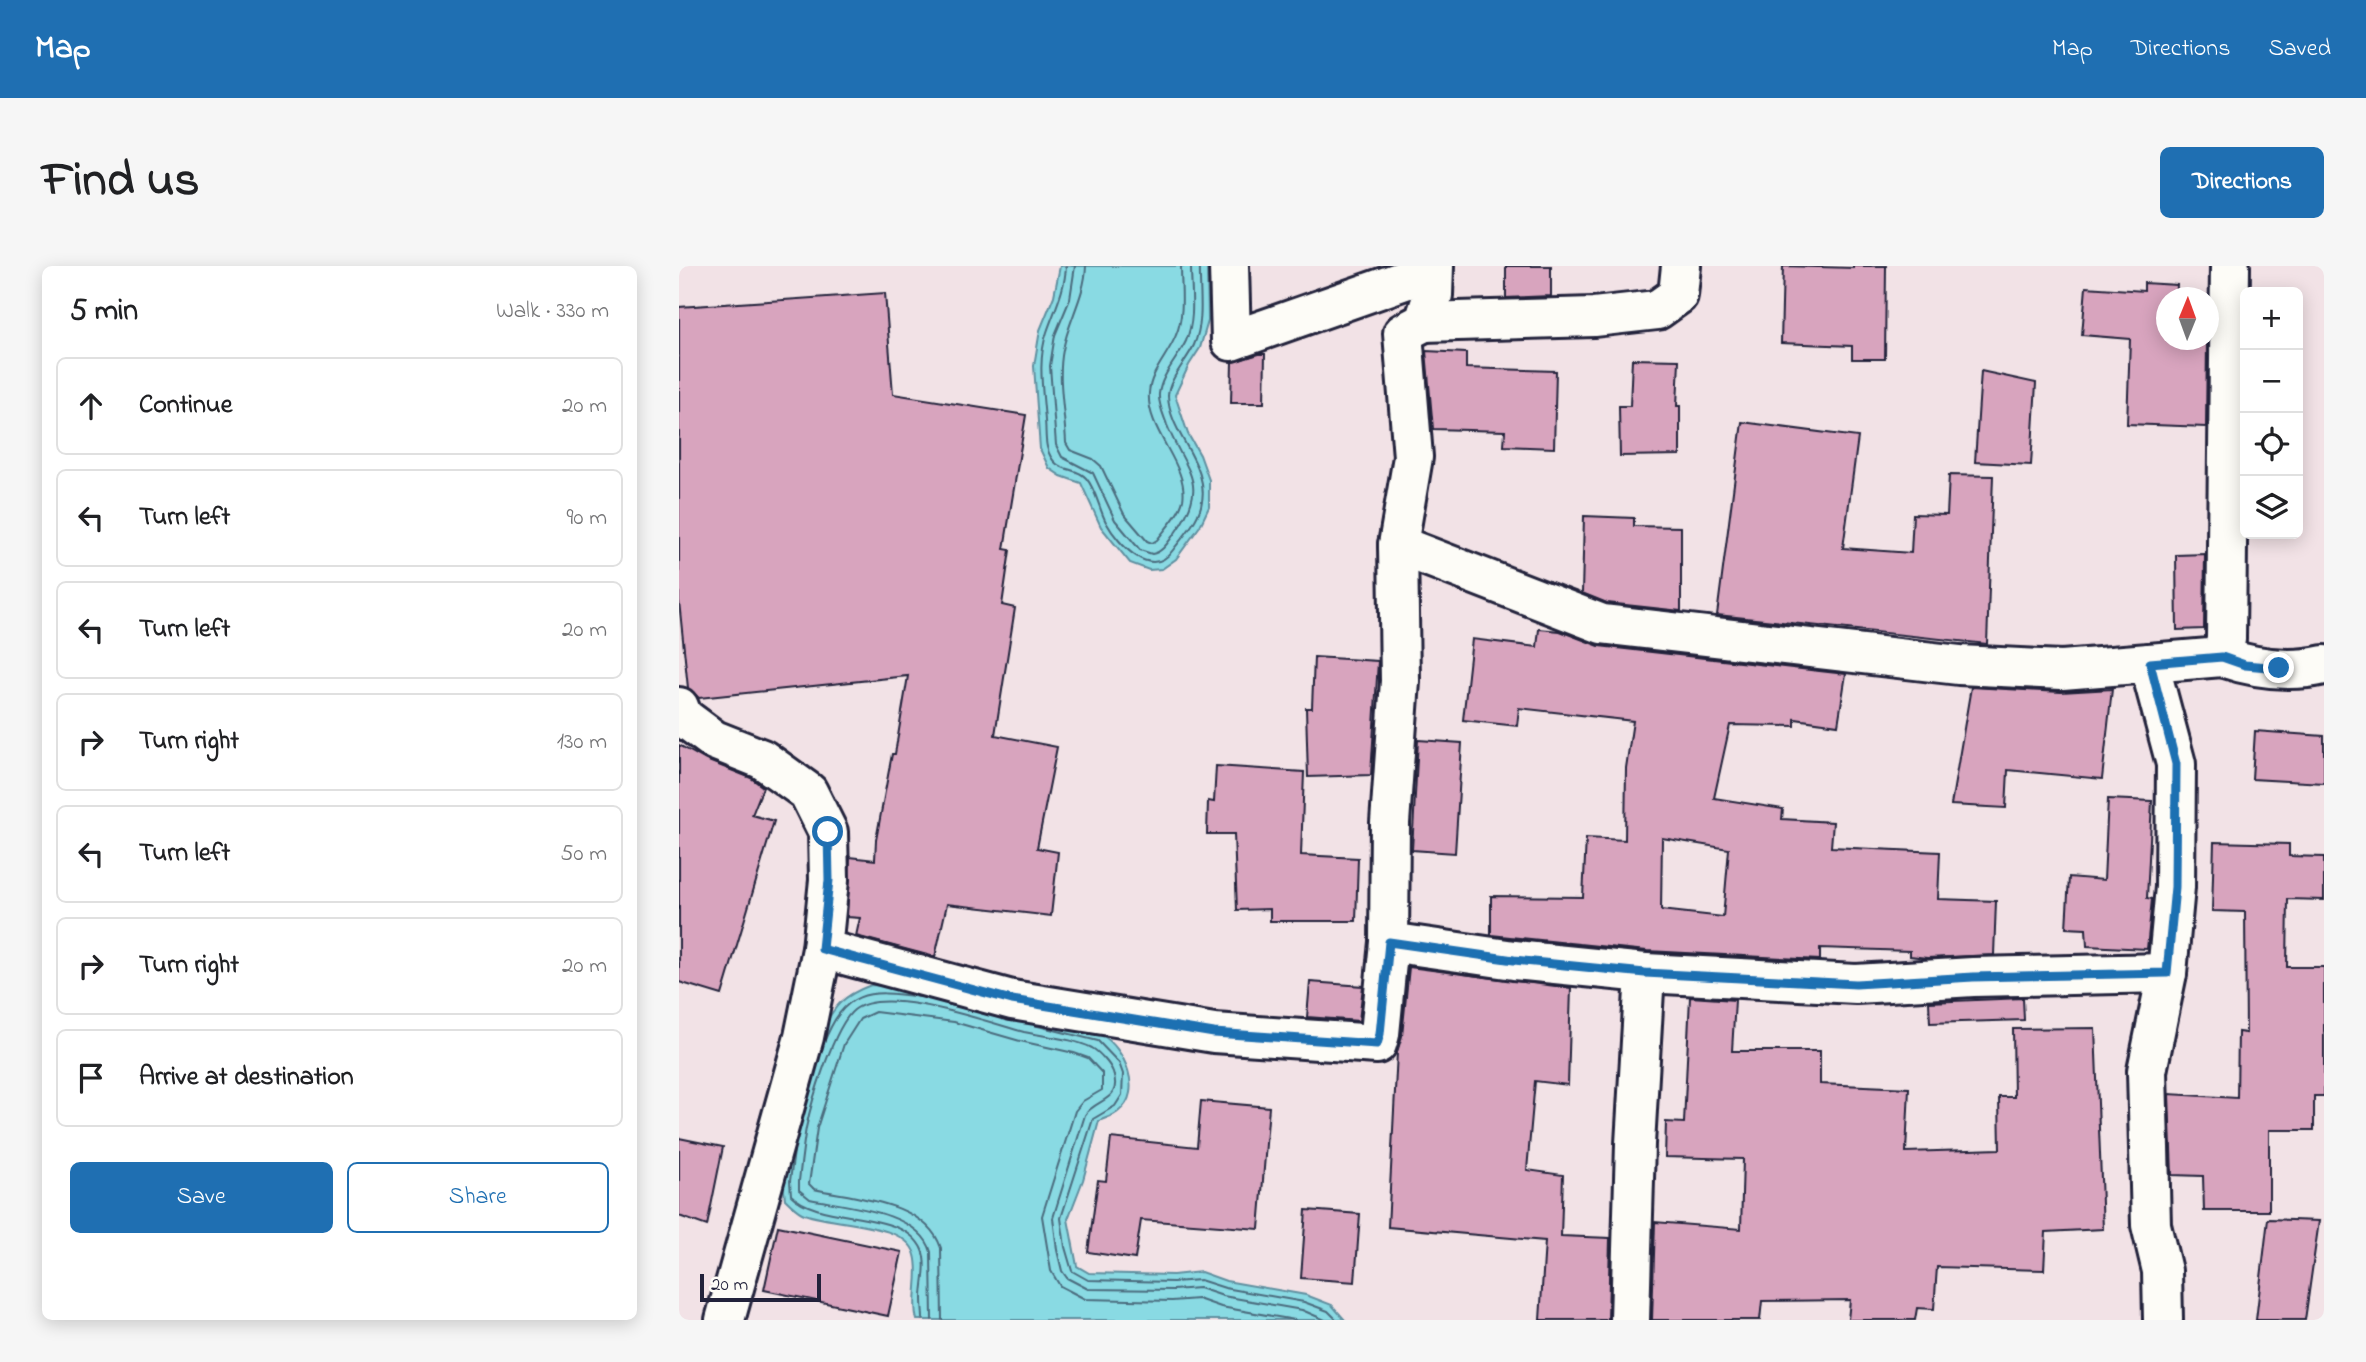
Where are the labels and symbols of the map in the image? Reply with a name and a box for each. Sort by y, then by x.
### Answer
north arrow [2156,287,2219,350]
route end [2263,652,2294,683]
route start [812,816,843,847]
scale bar [700,1271,821,1303]

